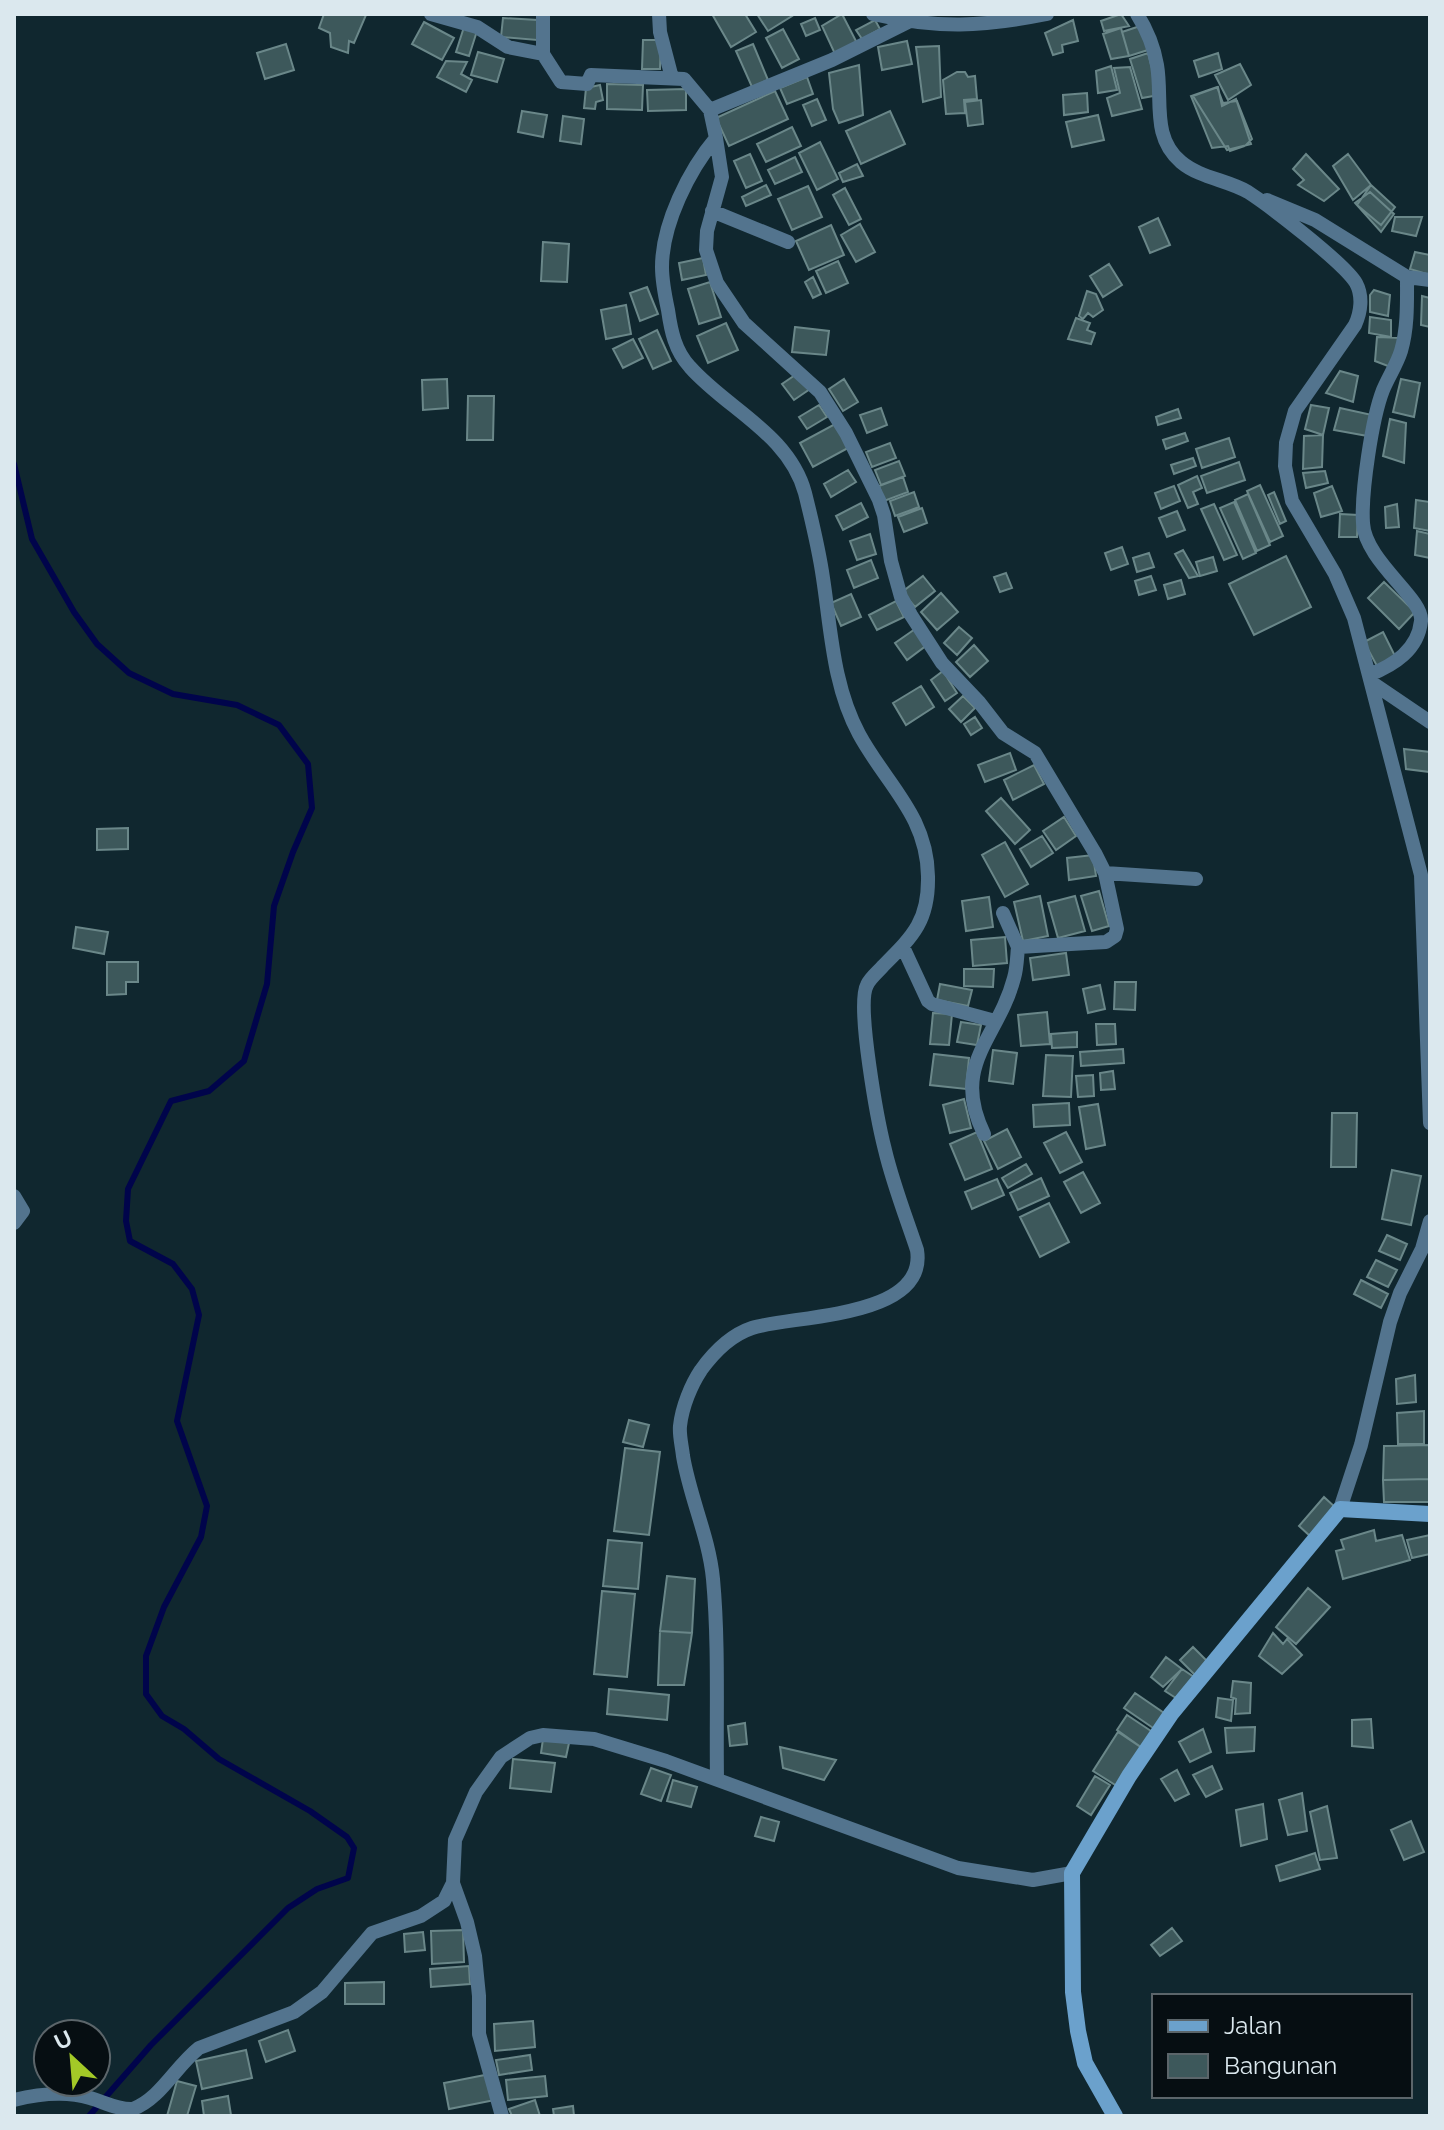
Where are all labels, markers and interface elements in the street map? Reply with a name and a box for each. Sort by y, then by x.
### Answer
legend [1152,1994,1412,2098]
text: Jalan [1224,2011,1282,2040]
north arrow [32,2018,112,2098]
text: U [50,2025,76,2055]
text: Bangunan [1224,2051,1337,2080]

